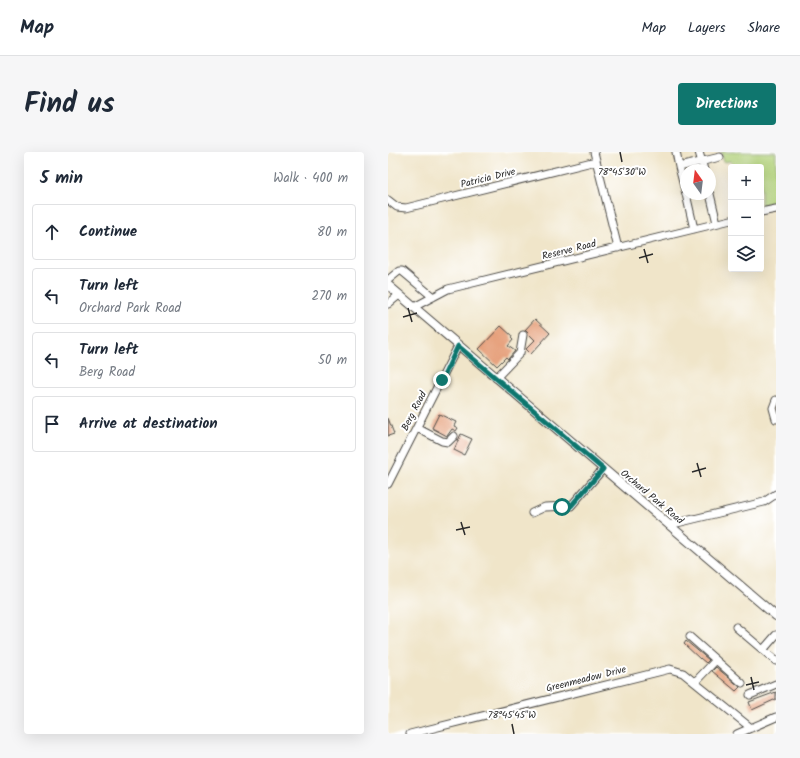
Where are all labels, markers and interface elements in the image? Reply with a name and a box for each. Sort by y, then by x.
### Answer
text: Map [20,13,54,43]
text: Map [642,17,666,39]
text: Layers [688,17,726,39]
text: Share [748,17,780,39]
text: Find us [24,82,115,127]
button: Directions [678,83,776,125]
street label: Patricia Drive [459,163,518,193]
text: 78°45'30"W [598,164,646,180]
north arrow [680,164,716,200]
map controls [728,164,764,272]
button: + [728,164,764,200]
text: 5 min [40,165,83,192]
text: Walk · 400 m [273,168,348,189]
button: − [728,200,764,236]
text: Continue [79,220,137,244]
icon: ahead [41,221,63,243]
text: 80 m [317,222,347,243]
street label: Reserve Road [540,235,599,264]
button: layers [728,236,764,272]
text: Turn left [79,274,139,298]
icon: left [41,285,63,307]
text: 270 m [311,286,347,307]
text: Orchard Park Road [79,298,181,319]
text: Turn left [79,338,139,362]
icon: left [41,349,63,371]
text: 50 m [318,350,347,371]
text: Berg Road [79,362,135,383]
route end [433,371,451,389]
street label: Berg Road [397,387,431,434]
text: Arrive at destination [79,412,218,436]
icon: arrive [41,413,63,435]
street label: Orchard Park Road [617,466,688,529]
route start [553,498,571,516]
street label: Greenmeadow Drive [544,661,628,697]
text: 78°45'45"W [488,707,536,723]

